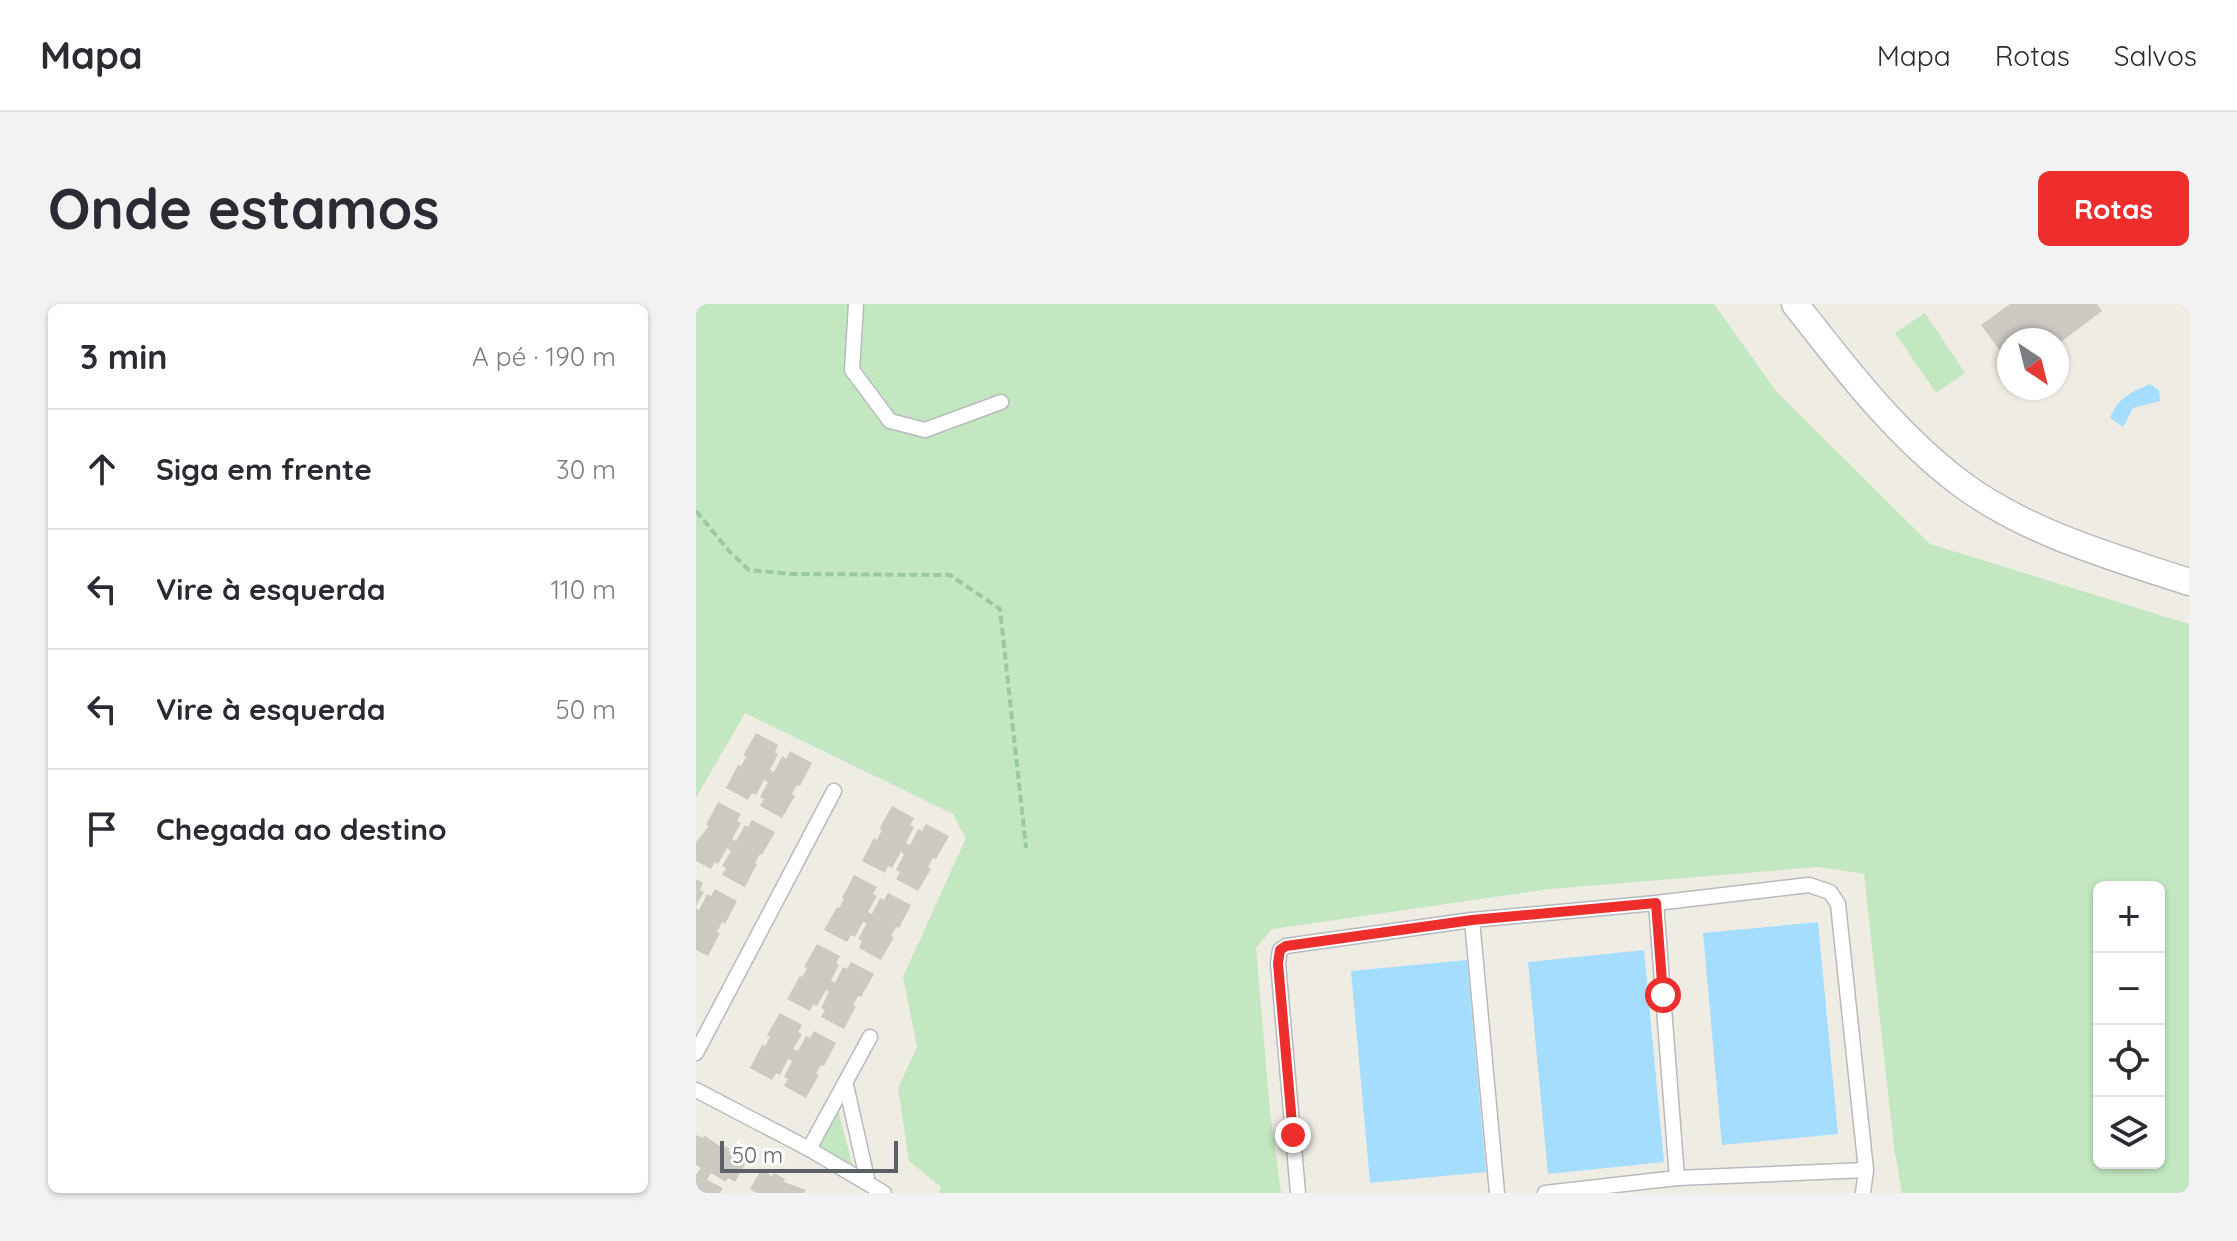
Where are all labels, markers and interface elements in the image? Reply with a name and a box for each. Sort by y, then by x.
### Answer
text: Mapa [40,31,143,79]
text: Mapa [1877,38,1951,73]
text: Rotas [1995,38,2070,73]
text: Salvos [2114,38,2197,73]
button: Rotas [2038,171,2189,246]
text: Onde estamos [48,173,439,243]
north arrow [1997,328,2069,400]
text: 3 min [80,335,167,378]
text: A pé · 190 m [472,340,616,373]
icon: ahead [80,447,124,491]
text: Siga em frente [156,450,372,488]
text: 30 m [556,453,616,486]
icon: left [80,567,124,611]
text: Vire à esquerda [156,570,385,608]
text: 110 m [550,573,616,606]
icon: left [80,687,124,731]
text: Vire à esquerda [156,690,385,728]
text: 50 m [556,693,616,726]
icon: arrive [80,807,124,851]
text: Chegada ao destino [156,810,447,848]
map controls [2093,881,2165,1169]
button: + [2093,881,2165,953]
button: − [2093,953,2165,1025]
route start [1645,977,1681,1013]
button: locate [2093,1025,2165,1097]
button: layers [2093,1097,2165,1169]
route end [1275,1117,1311,1153]
scale bar [720,1137,898,1173]
text: 50 m [732,1141,783,1169]

